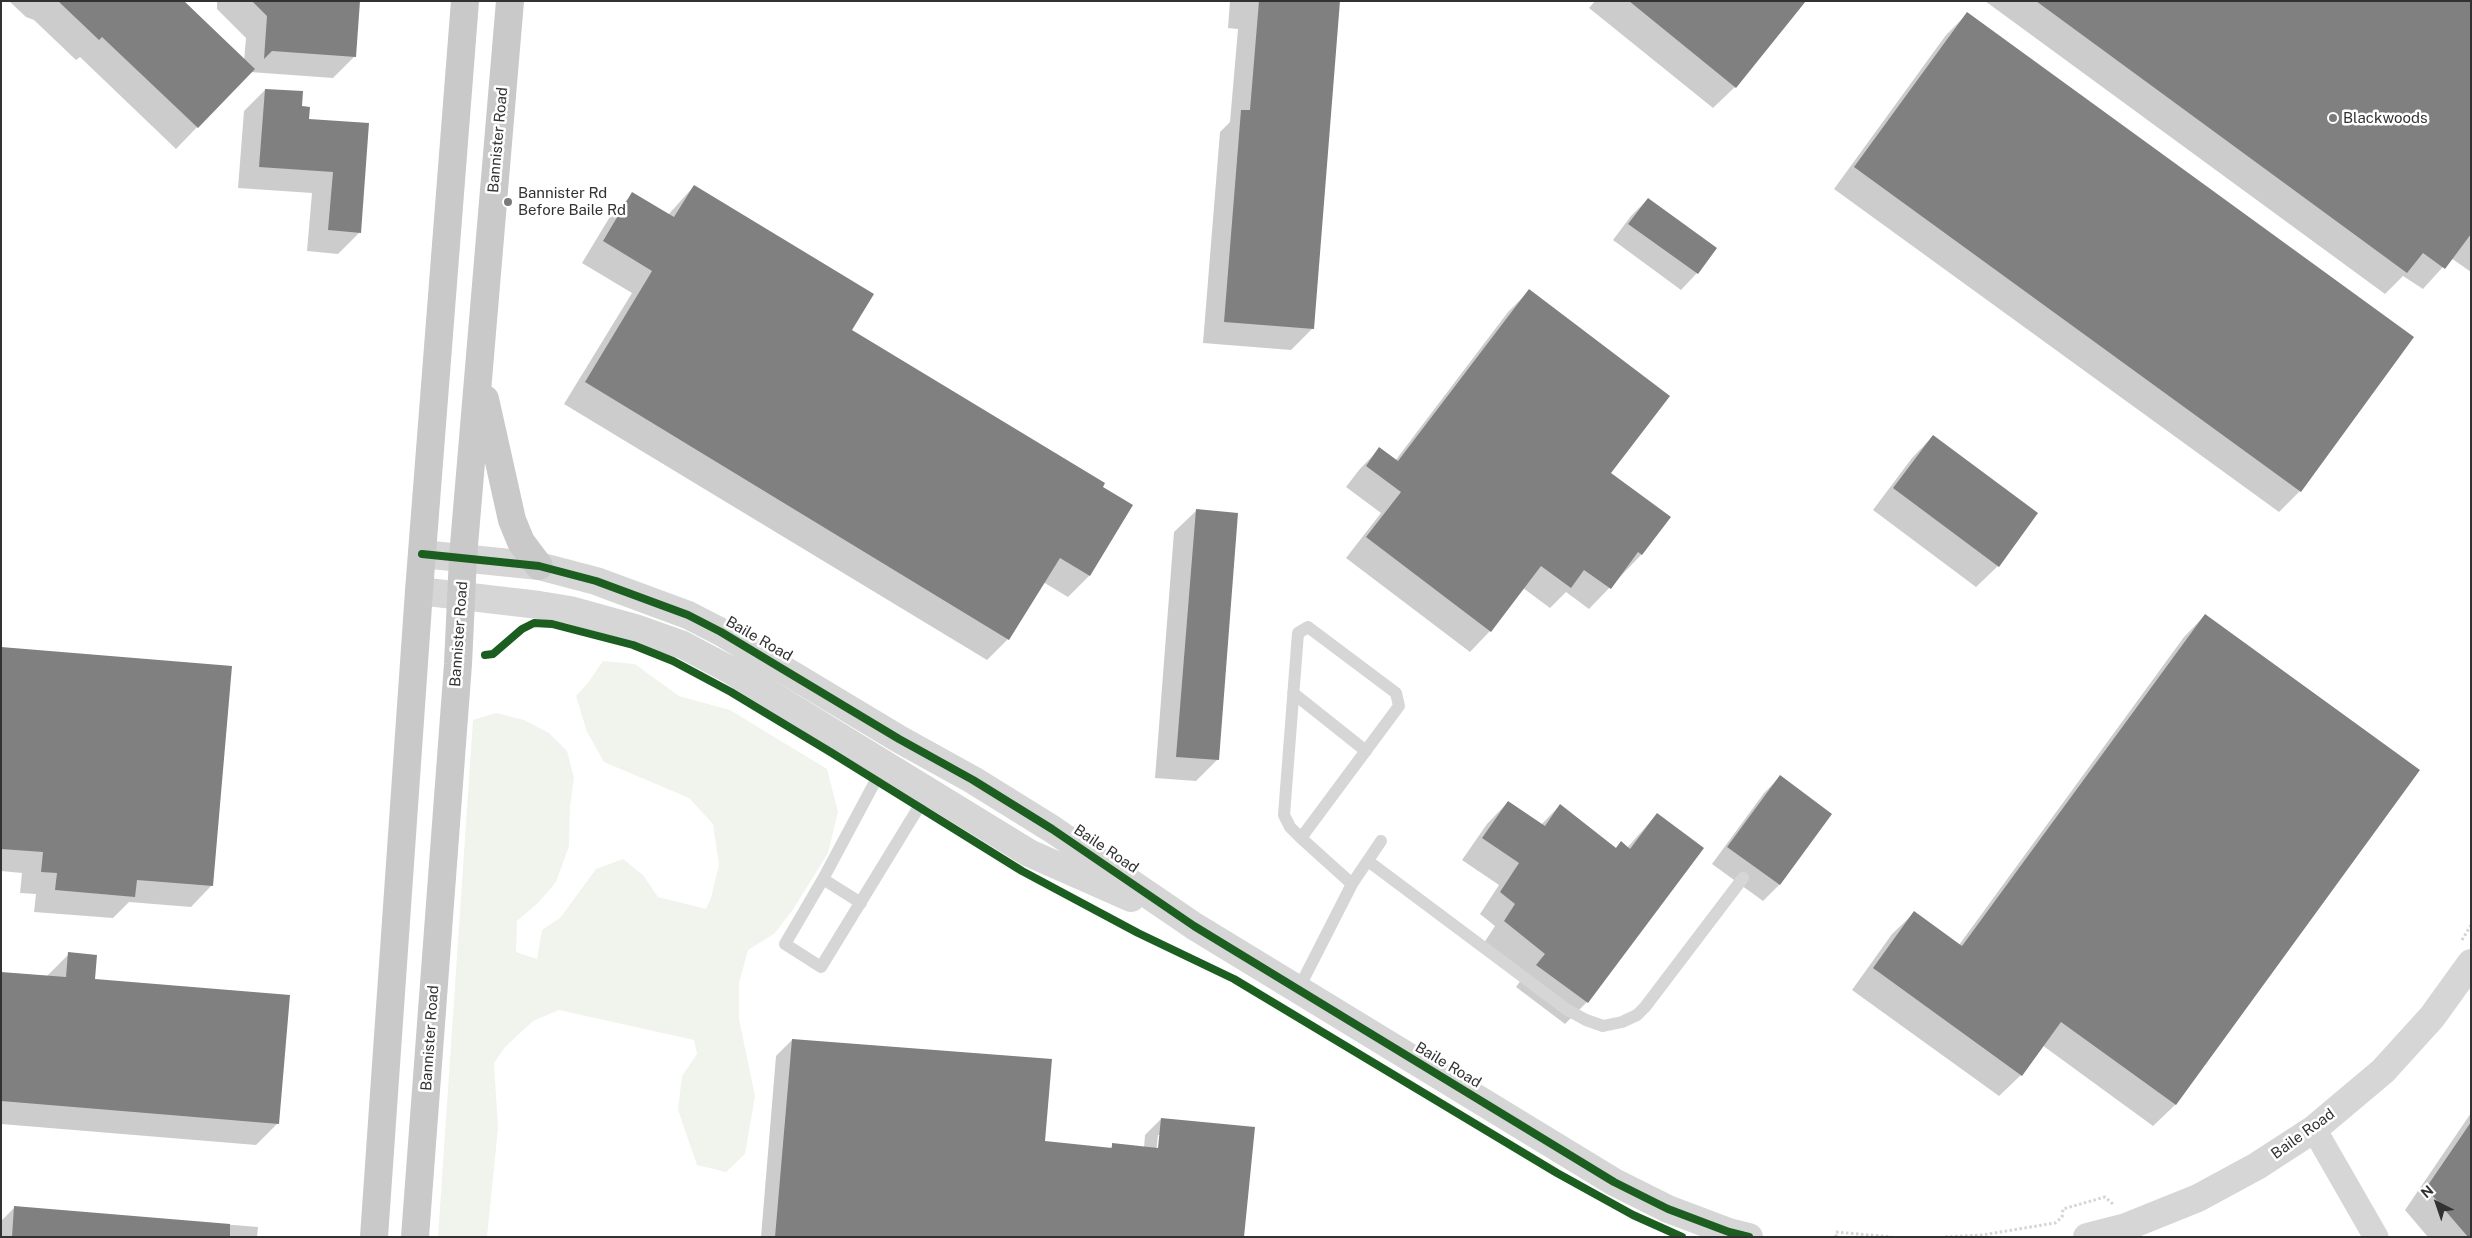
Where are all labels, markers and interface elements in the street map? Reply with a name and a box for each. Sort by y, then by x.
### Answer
street label: Bannister Road [484,86,512,194]
place label: Blackwoods [2343,109,2428,127]
marker: Blackwoods [2327,112,2339,124]
place label: Bannister Rd Before Baile Rd [518,184,626,219]
marker: Bannister Rd Before Baile Rd [502,196,514,208]
street label: Bannister Road [446,581,472,687]
street label: Baile Road [722,613,796,665]
street label: Baile Road [1070,821,1142,877]
street label: Bannister Road [417,985,443,1091]
street label: Baile Road [1412,1038,1484,1092]
street label: Baile Road [2268,1105,2338,1163]
north arrow [2412,1178,2462,1228]
text: N [2418,1182,2437,1201]

